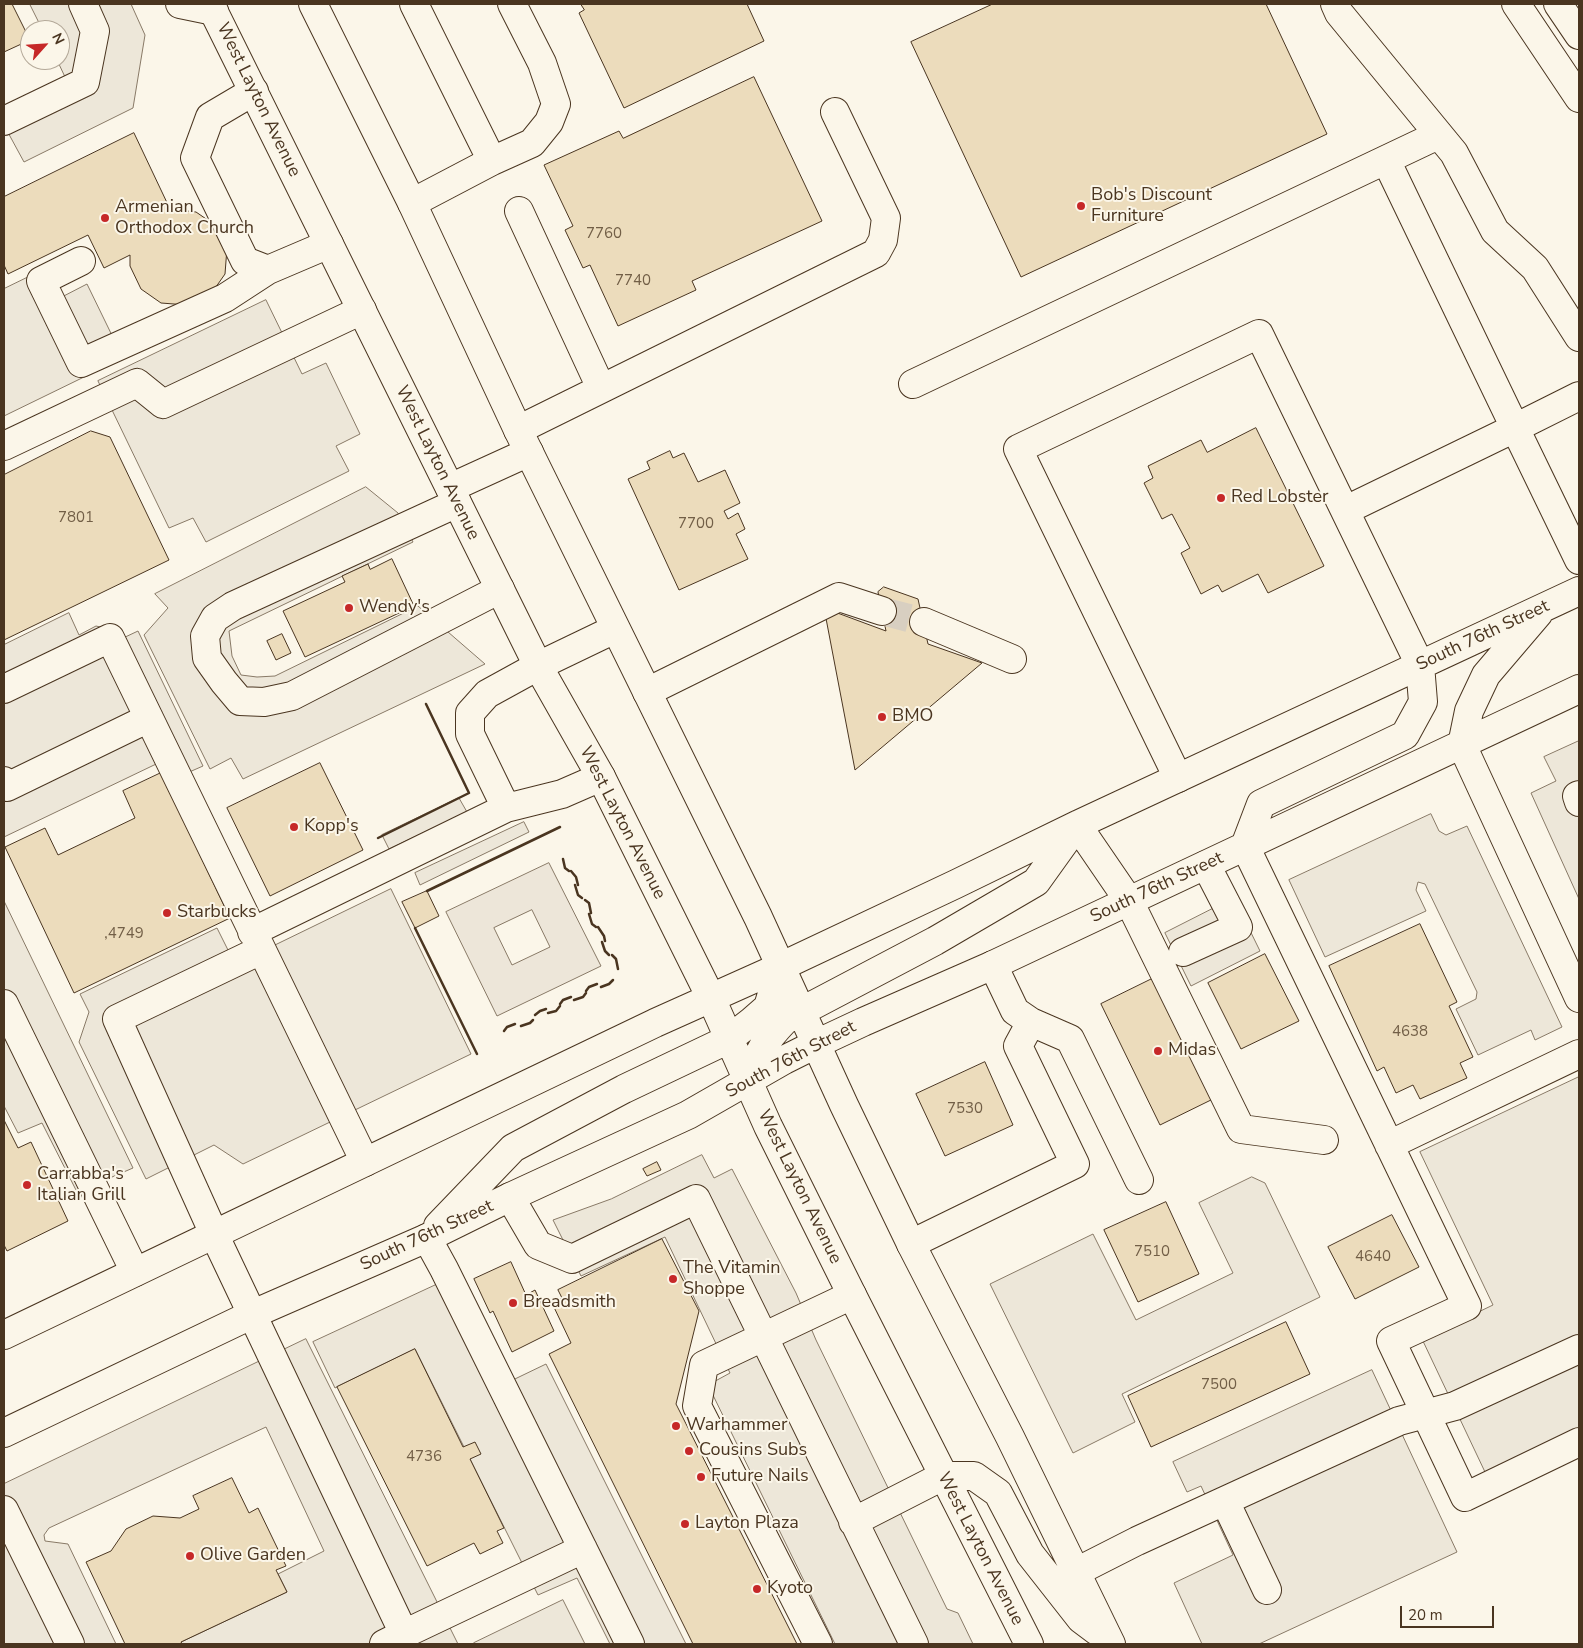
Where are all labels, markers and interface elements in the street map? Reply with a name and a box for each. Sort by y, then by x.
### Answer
street label: West Layton Avenue [211,19,305,181]
north arrow [20,20,70,70]
text: N [47,30,69,48]
place label: Bob's Discount Furniture [1091,185,1212,228]
place label: Armenian Orthodox Church [115,197,254,240]
marker: Bob's Discount Furniture [1075,200,1087,212]
marker: Armenian Orthodox Church [99,212,111,224]
house number: 7760 [586,225,622,243]
house number: 7740 [615,272,651,290]
street label: West Layton Avenue [390,382,484,544]
place label: Red Lobster [1231,487,1329,509]
marker: Red Lobster [1215,492,1227,504]
house number: 7801 [58,509,94,527]
house number: 7700 [678,515,714,533]
street label: South 76th Street [1413,596,1553,676]
place label: Wendy's [359,597,430,619]
marker: Wendy's [343,602,355,614]
place label: BMO [892,706,933,728]
marker: BMO [876,711,888,723]
street label: West Layton Avenue [574,743,670,903]
place label: Kopp's [304,816,359,838]
marker: Kopp's [288,821,300,833]
street label: South 76th Street [1087,848,1227,928]
place label: Starbucks [177,902,257,924]
marker: Starbucks [161,907,173,919]
house number: ,4749 [104,925,144,943]
street label: South 76th Street [722,1017,860,1103]
house number: 4638 [1392,1023,1428,1041]
place label: Midas [1168,1040,1216,1062]
marker: Midas [1152,1045,1164,1057]
house number: 7530 [947,1100,983,1118]
street label: West Layton Avenue [752,1106,846,1268]
place label: Carrabba's Italian Grill [37,1164,126,1206]
marker: Carrabba's Italian Grill [21,1179,33,1191]
street label: South 76th Street [357,1196,497,1276]
house number: 7510 [1134,1243,1170,1261]
house number: 4640 [1355,1248,1391,1266]
place label: The Vitamin Shoppe [683,1258,780,1300]
marker: The Vitamin Shoppe [667,1273,679,1285]
place label: Breadsmith [523,1292,616,1314]
marker: Breadsmith [507,1297,519,1309]
house number: 7500 [1201,1376,1237,1394]
place label: Warhammer [686,1415,787,1437]
marker: Warhammer [670,1420,682,1432]
place label: Cousins Subs [699,1440,807,1462]
marker: Cousins Subs [683,1445,695,1457]
house number: 4736 [406,1448,442,1466]
place label: Future Nails [711,1466,809,1488]
street label: West Layton Avenue [932,1469,1028,1629]
marker: Future Nails [695,1471,707,1483]
place label: Layton Plaza [695,1513,799,1535]
marker: Layton Plaza [679,1518,691,1530]
place label: Olive Garden [200,1545,306,1567]
marker: Olive Garden [184,1550,196,1562]
place label: Kyoto [767,1578,813,1600]
marker: Kyoto [751,1583,763,1595]
scale bar [1403,1596,1497,1628]
text: 20 m [1408,1605,1443,1625]

